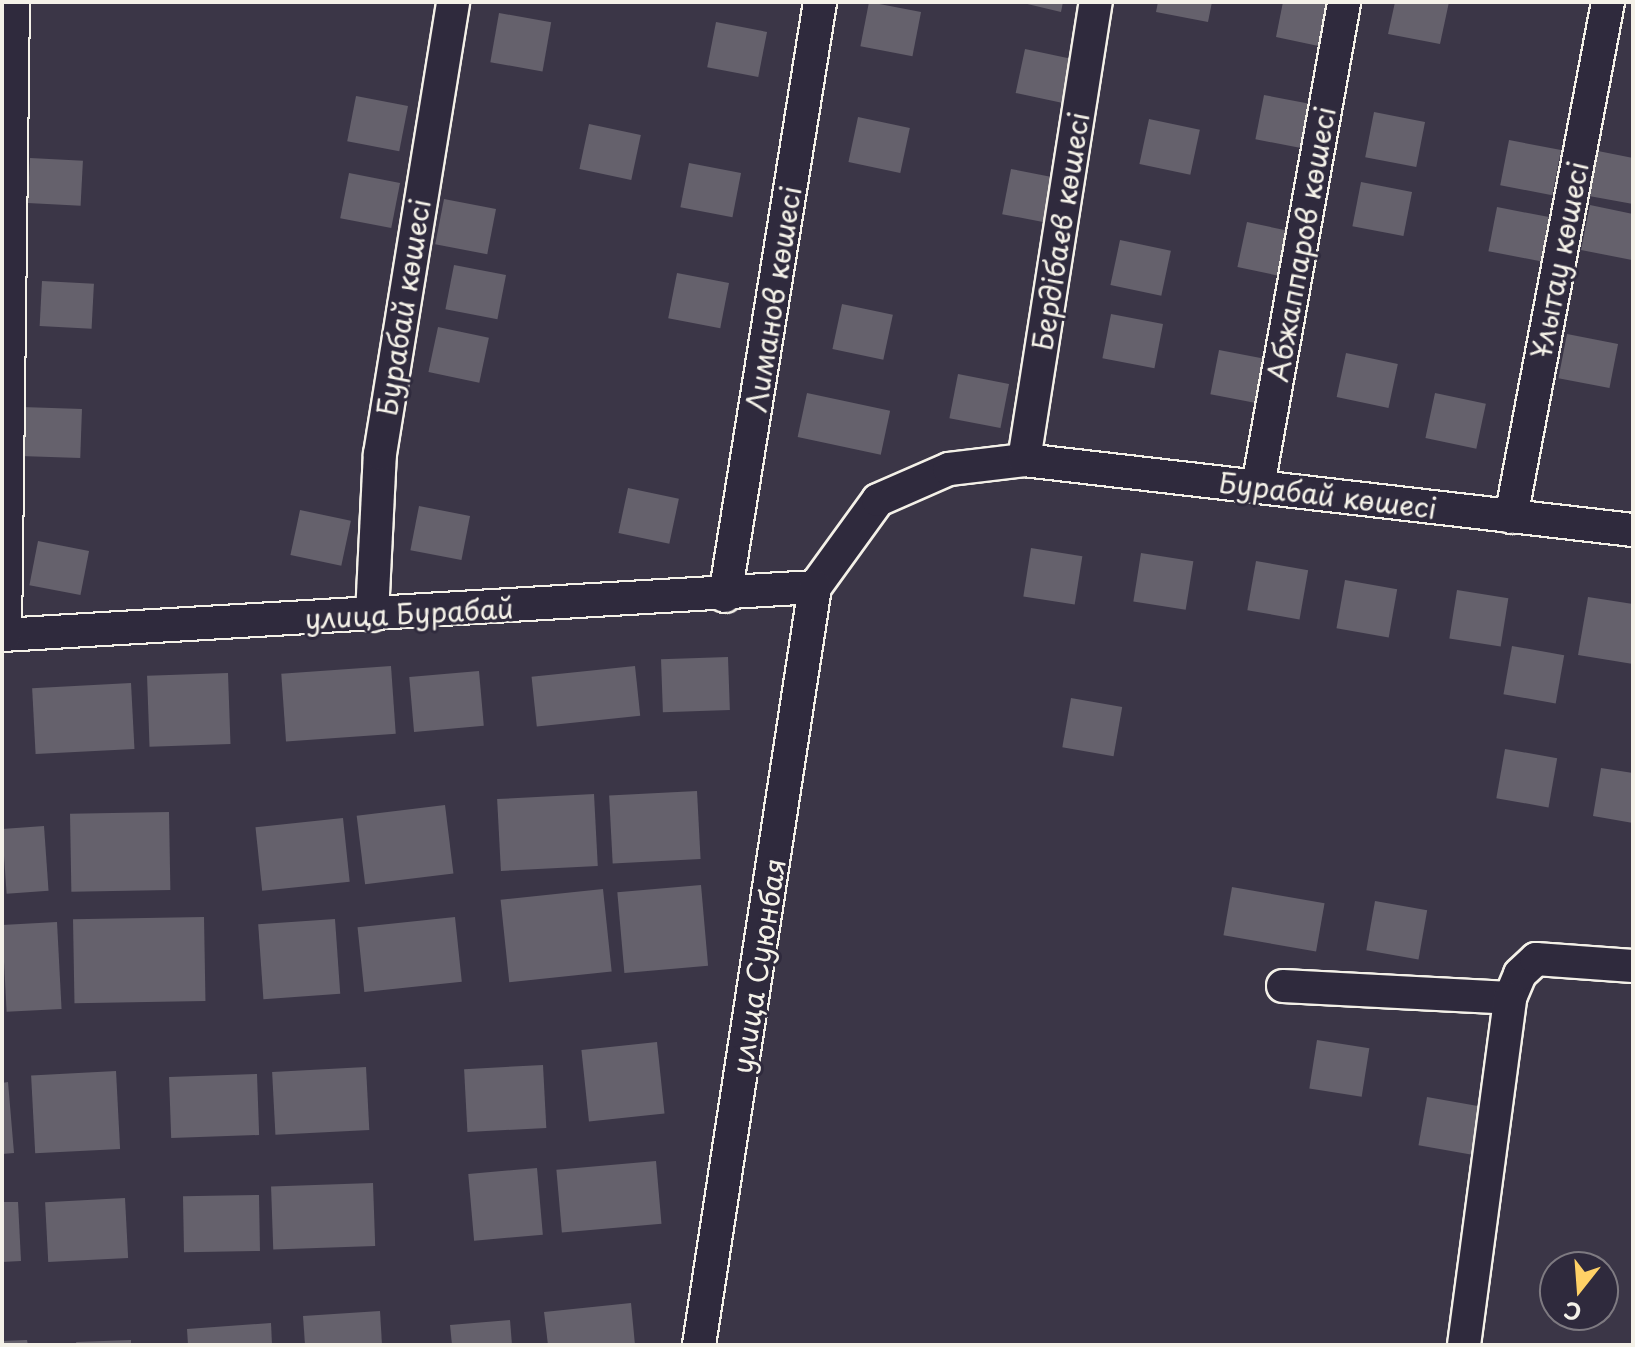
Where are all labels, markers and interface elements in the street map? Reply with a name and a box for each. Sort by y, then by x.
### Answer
street label: Абжаппаров көшесі [1260,103,1342,385]
street label: Бердібаев көшесі [1025,109,1095,353]
street label: Ұлытау көшесі [1523,158,1595,362]
street label: Лиманов көшесі [739,184,807,414]
street label: Бурабай көшесі [369,196,437,418]
street label: Бурабай көшесі [1217,465,1439,525]
street label: улица Бурабай [303,591,515,635]
street label: улица Суюнбая [724,855,792,1077]
north arrow [1539,1251,1619,1331]
text: С [1560,1294,1585,1331]

